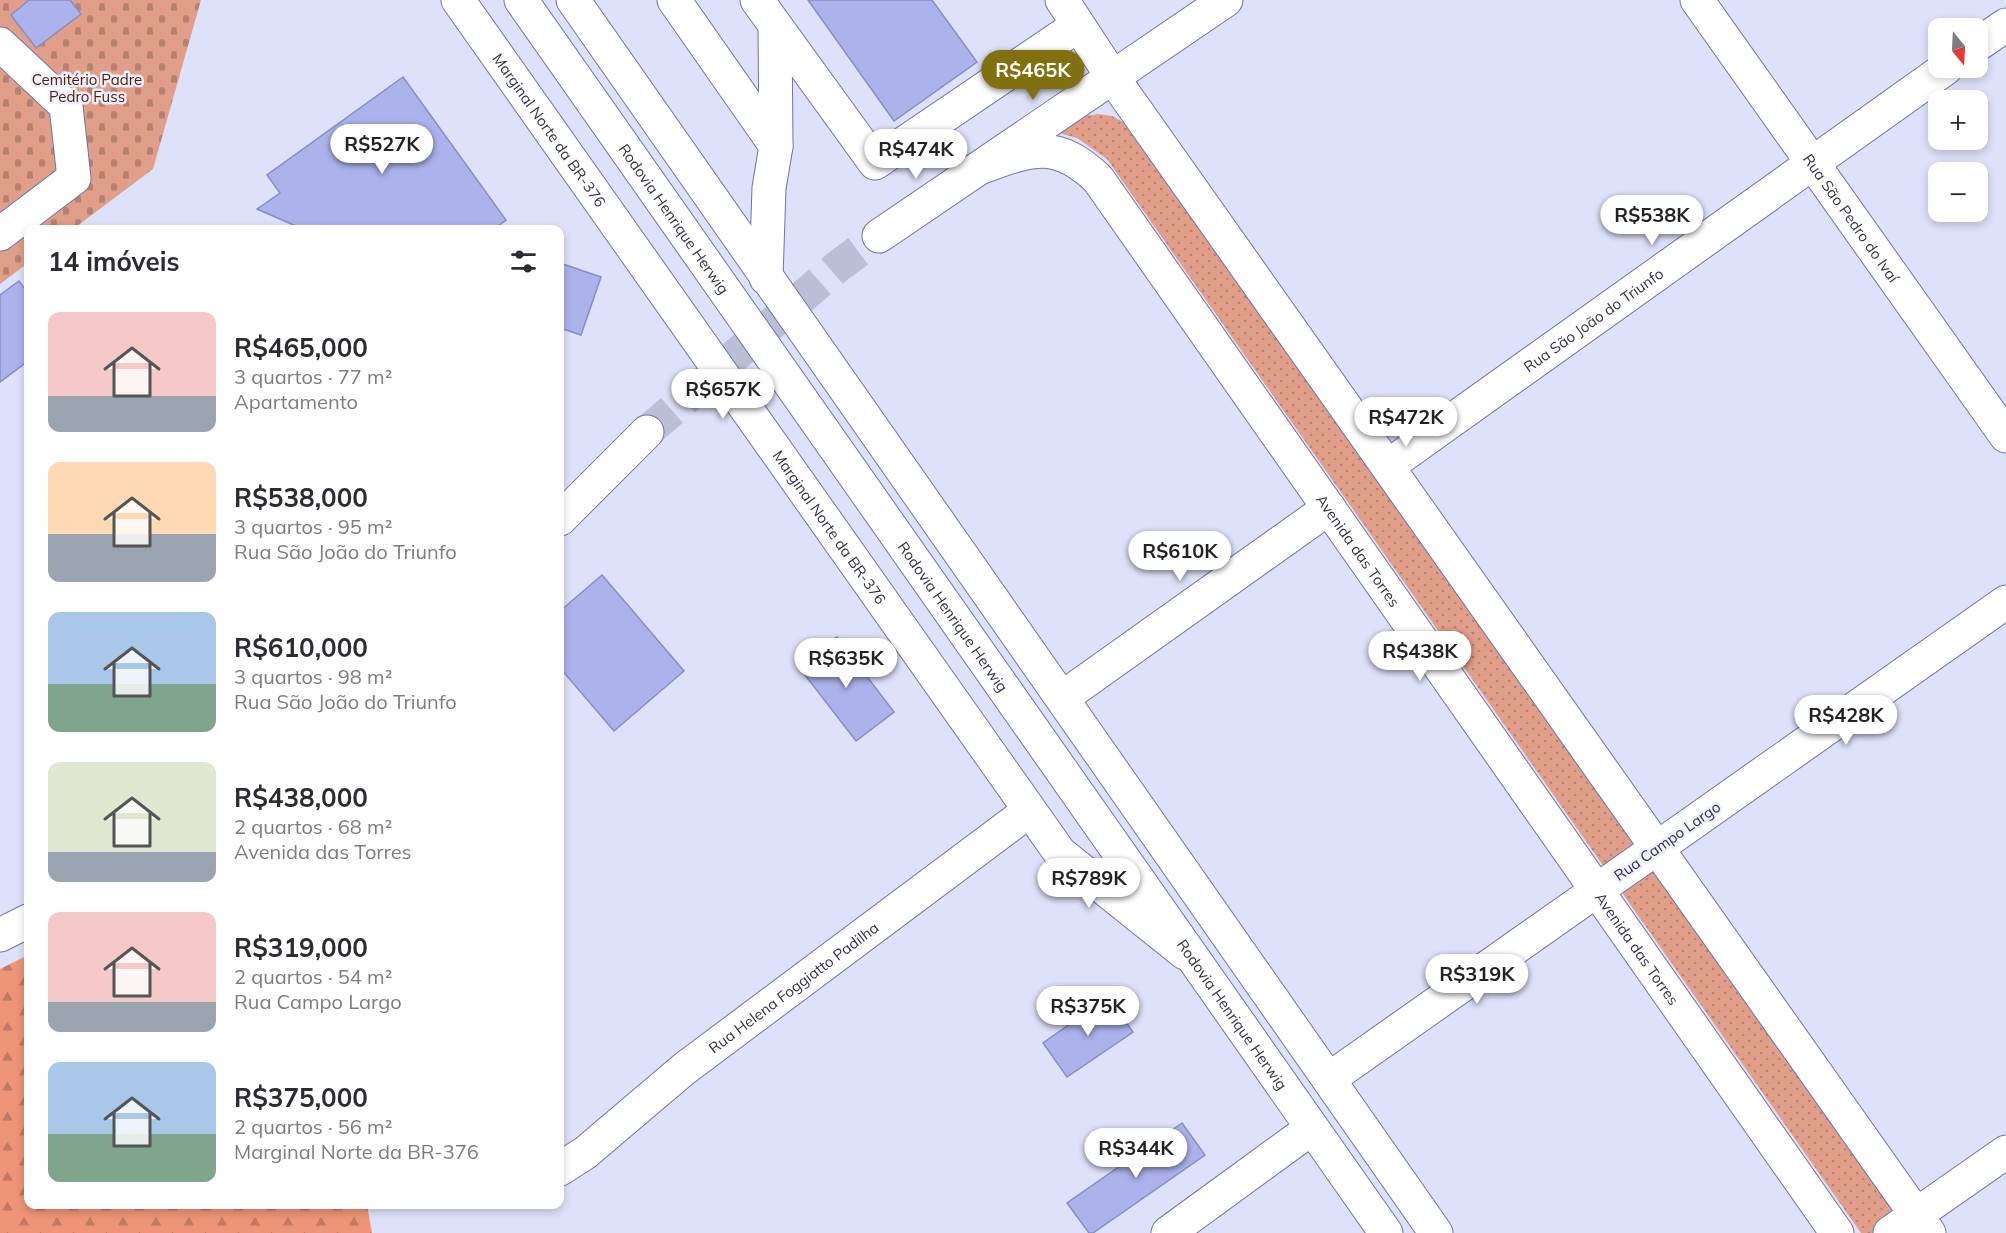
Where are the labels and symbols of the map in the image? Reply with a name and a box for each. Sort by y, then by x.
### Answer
north arrow [1928,18,1988,78]
street label: Marginal Norte da BR-376 [489,49,610,210]
pin: R$465K [984,50,1082,101]
park label: Cemitério Padre Pedro Fuss [32,70,142,106]
pin: R$527K [333,124,431,175]
pin: R$474K [867,129,965,180]
street label: Rodovia Henrique Herwig [615,140,734,297]
street label: Rua São Pedro do Ivaí [1799,150,1904,287]
pin: R$538K [1603,195,1701,246]
street label: Rua São João do Triunfo [1520,263,1667,376]
pin: R$657K [674,369,772,420]
pin: R$472K [1357,397,1455,448]
street label: Marginal Norte da BR-376 [769,446,891,608]
street label: Avenida das Torres [1312,490,1404,610]
pin: R$610K [1131,531,1229,582]
street label: Rodovia Henrique Herwig [894,538,1013,695]
pin: R$438K [1371,631,1469,682]
pin: R$635K [797,638,895,689]
pin: R$428K [1797,695,1895,746]
street label: Rua Campo Largo [1610,797,1724,885]
pin: R$789K [1040,858,1138,909]
street label: Avenida das Torres [1591,888,1683,1008]
street label: Rua Helena Foggiatto Padilha [704,917,882,1057]
street label: Rodovia Henrique Herwig [1173,935,1292,1093]
pin: R$319K [1428,954,1526,1005]
pin: R$375K [1039,986,1137,1037]
pin: R$344K [1087,1128,1185,1179]

